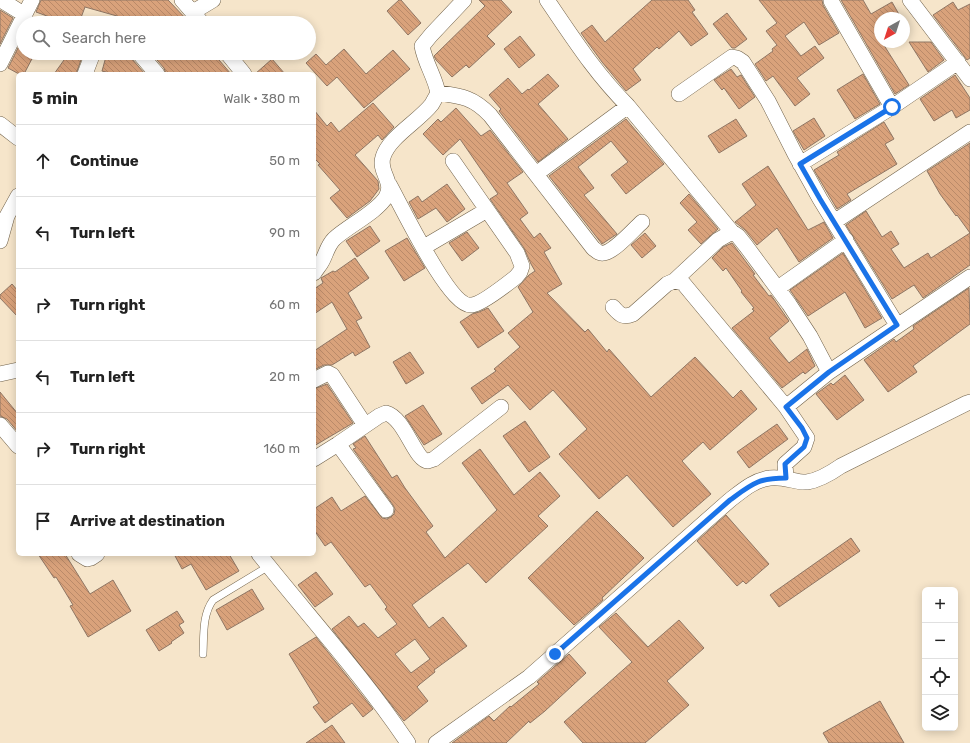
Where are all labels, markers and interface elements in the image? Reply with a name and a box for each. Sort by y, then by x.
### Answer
north arrow [874,12,910,48]
search box [16,16,316,60]
icon: search [30,27,52,49]
text: Search here [62,29,146,47]
text: 5 min [32,88,78,108]
text: Walk · 380 m [223,91,300,106]
route start [883,98,901,116]
icon: ahead [32,150,54,172]
text: Continue [70,152,139,170]
text: 50 m [269,153,300,168]
icon: left [32,222,54,244]
text: Turn left [70,224,135,242]
text: 90 m [269,225,300,240]
icon: right [32,294,54,316]
text: Turn right [70,296,145,314]
text: 60 m [269,297,300,312]
icon: left [32,366,54,388]
text: Turn left [70,368,135,386]
text: 20 m [269,369,300,384]
icon: right [32,438,54,460]
text: Turn right [70,440,145,458]
text: 160 m [264,441,300,456]
icon: arrive [32,510,54,532]
text: Arrive at destination [70,512,225,530]
map controls [922,587,958,731]
button: + [922,587,958,623]
button: − [922,623,958,659]
route end [546,645,564,663]
button: locate [922,659,958,695]
button: layers [922,695,958,731]

